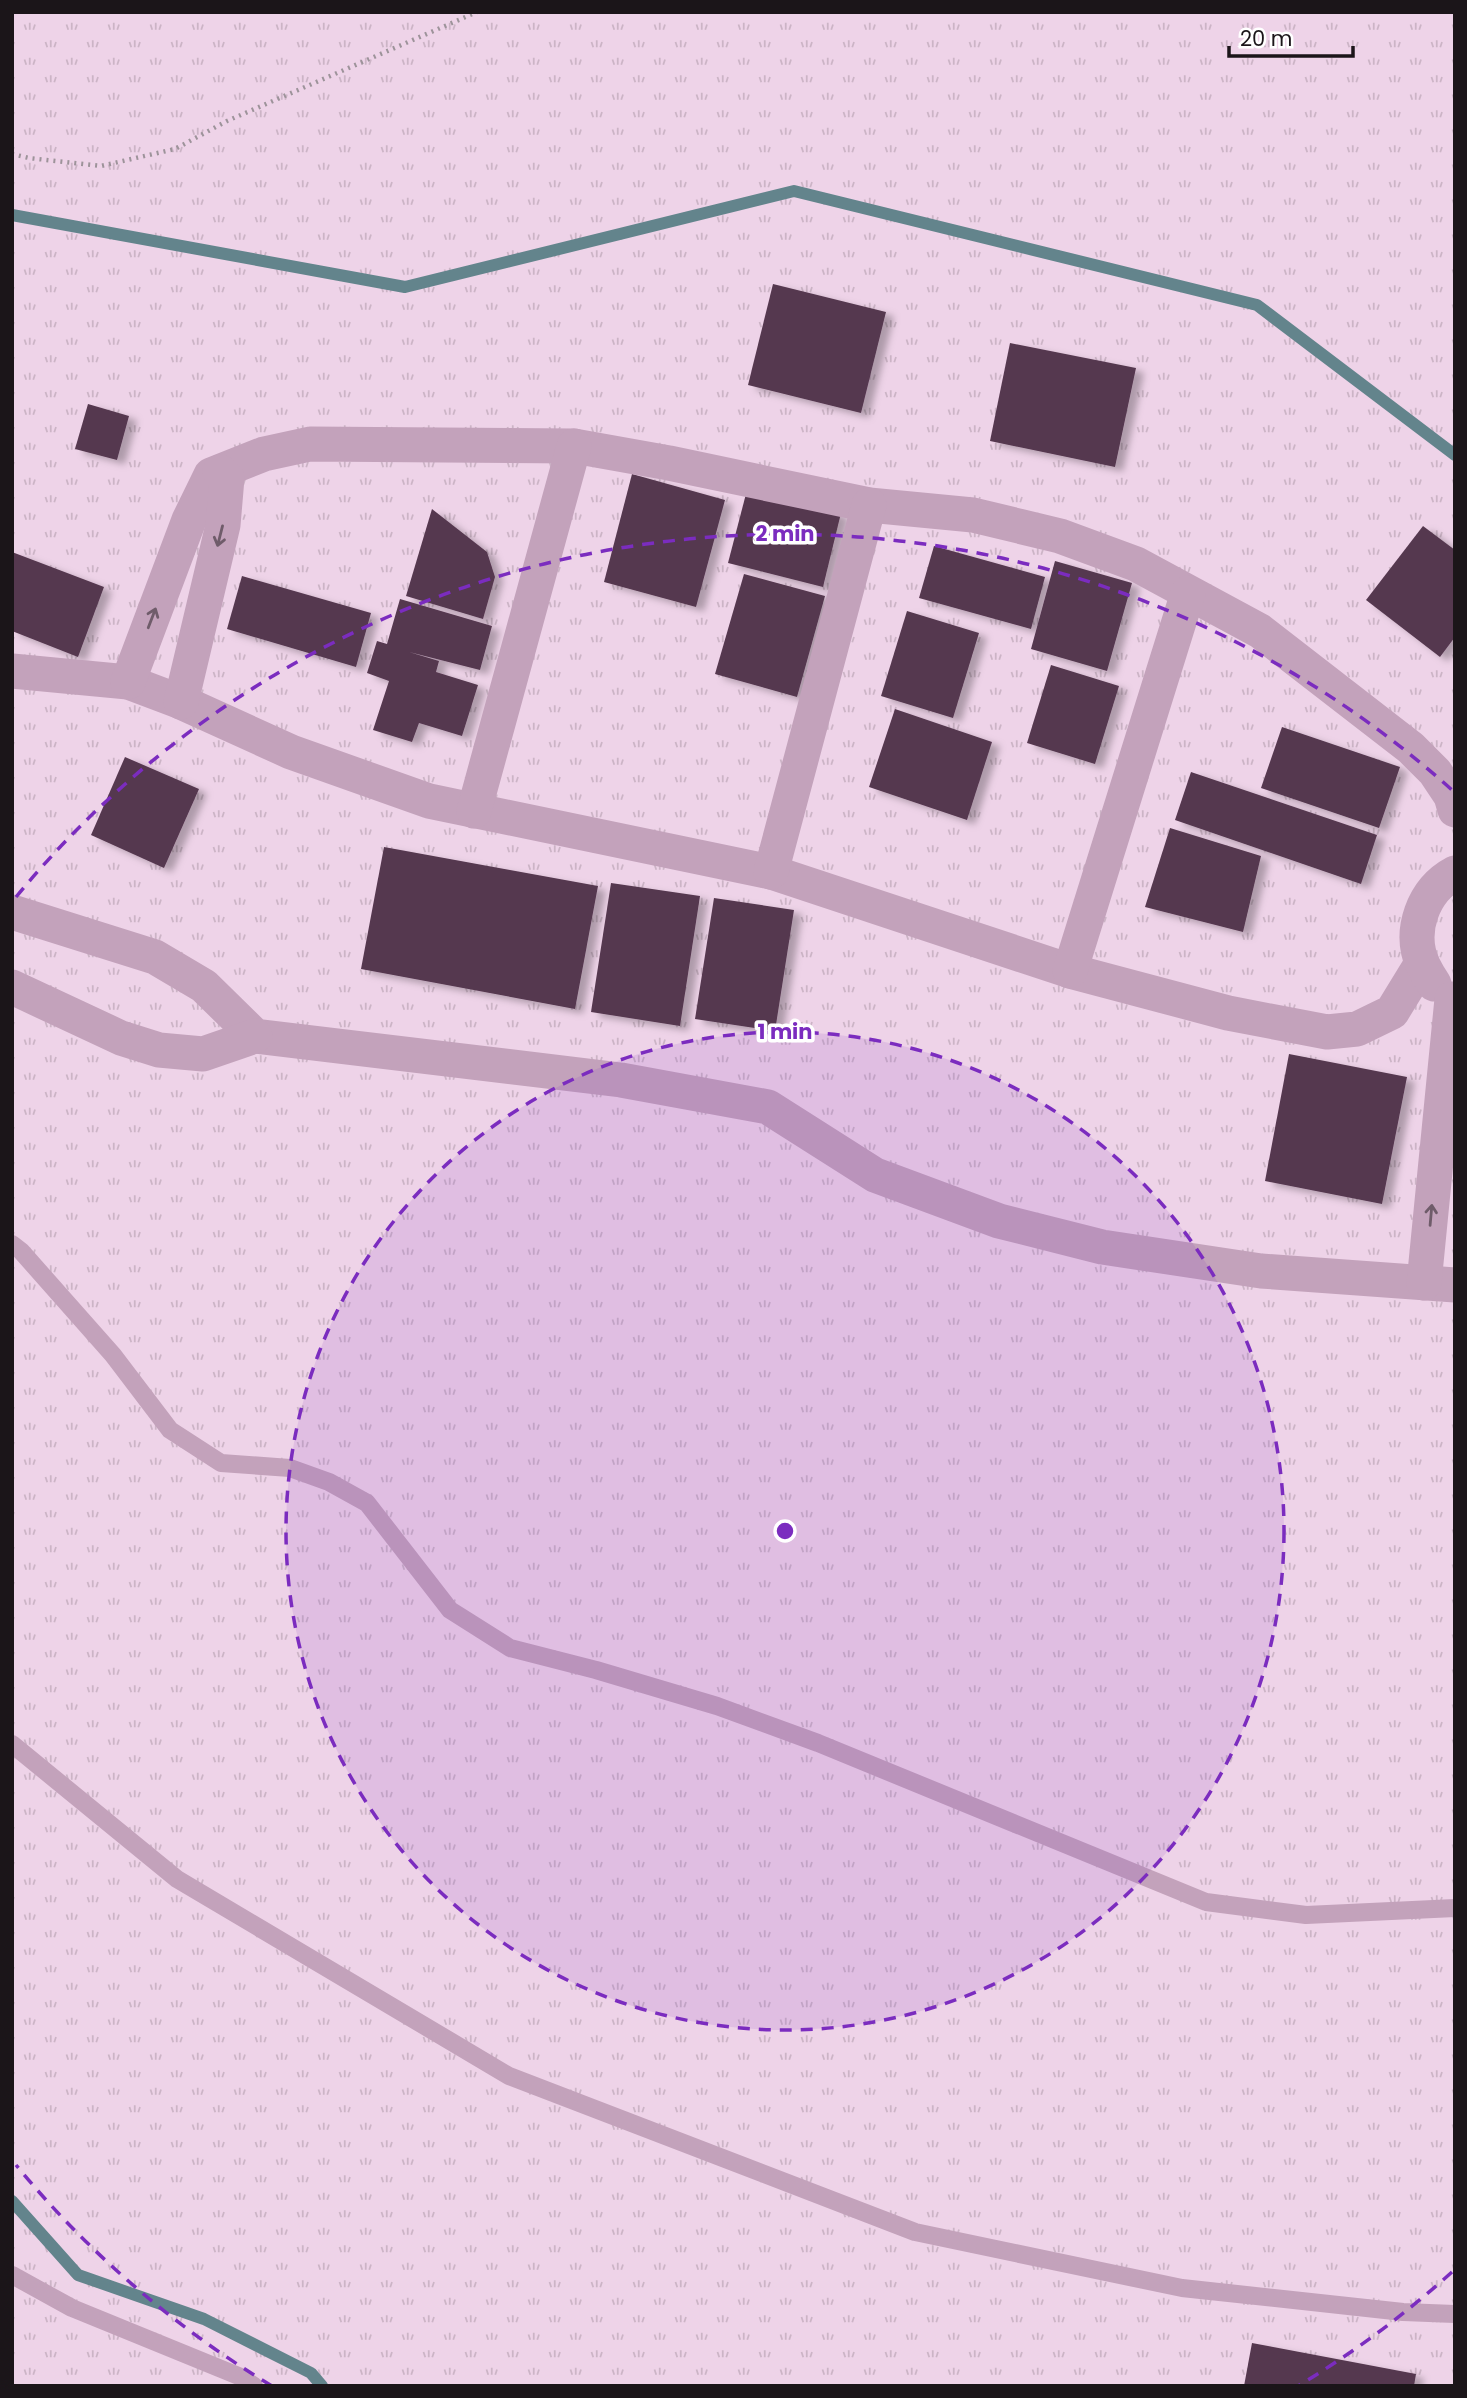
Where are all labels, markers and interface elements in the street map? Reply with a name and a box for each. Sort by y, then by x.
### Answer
scale bar [1229,14,1353,58]
text: 20 m [1240,24,1293,53]
text: 2 min [755,519,815,548]
one-way arrow [213,524,226,547]
one-way arrow [146,608,159,630]
text: 1 min [758,1017,812,1046]
one-way arrow [1424,1204,1437,1227]
centre of rings [773,1519,797,1543]

